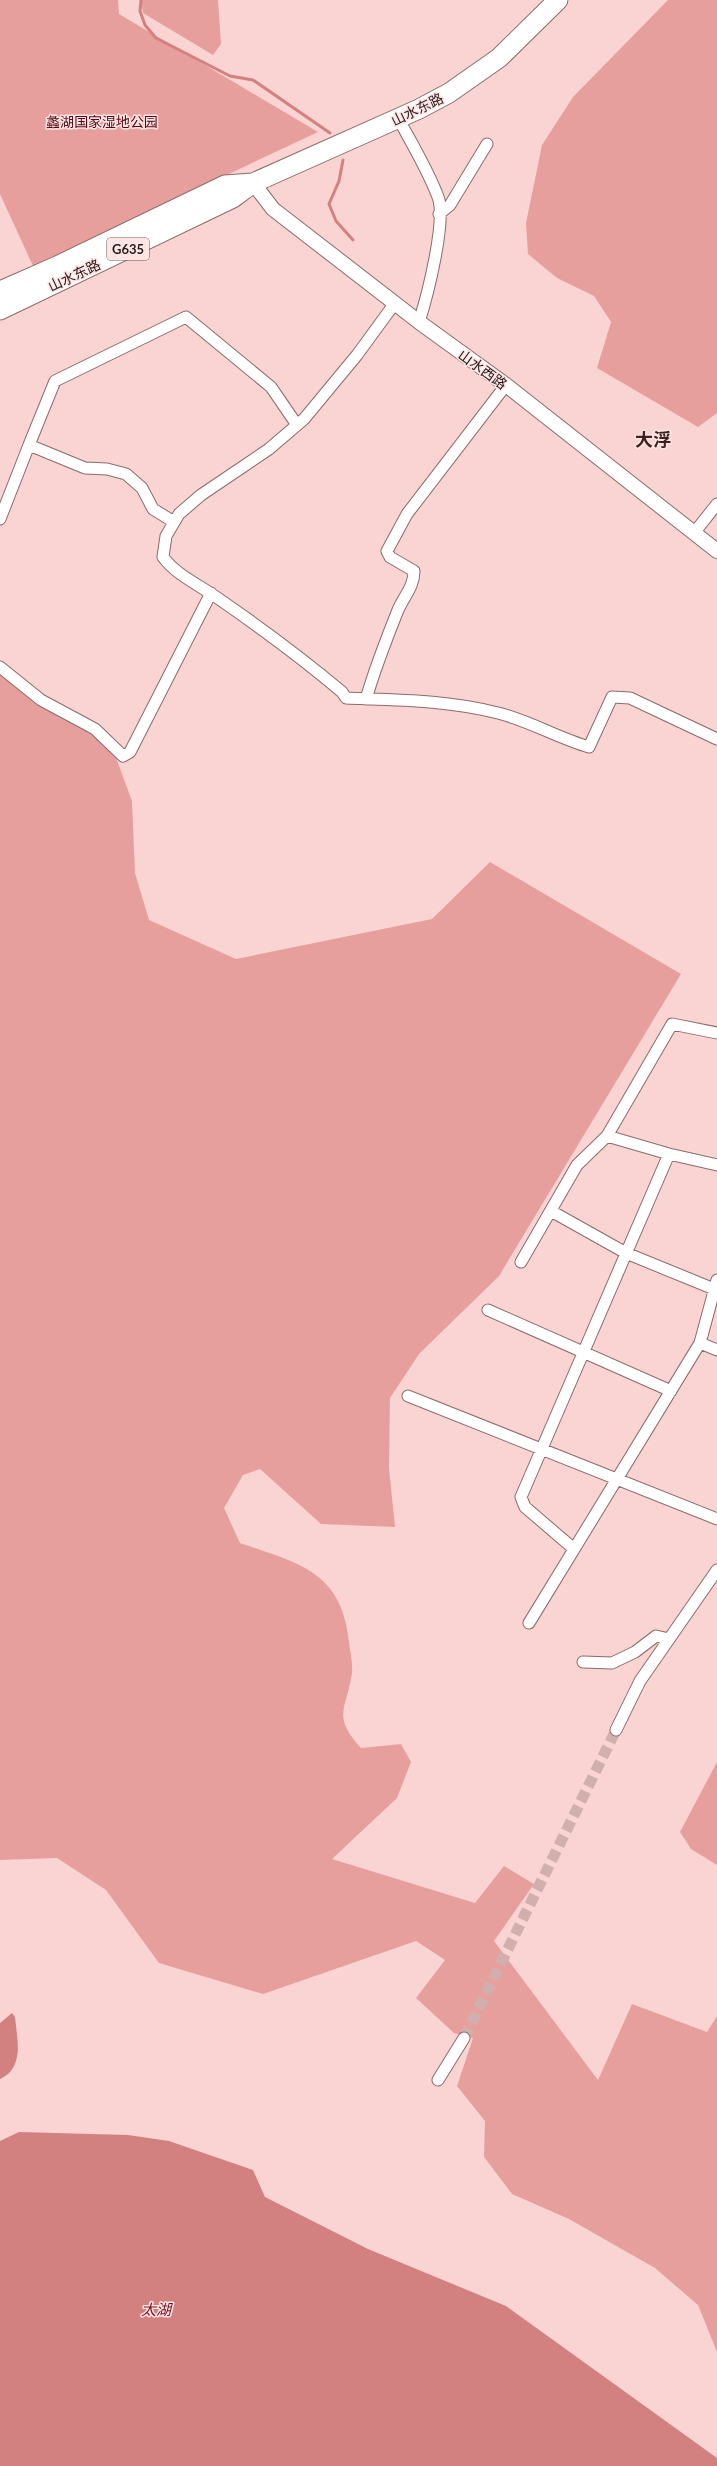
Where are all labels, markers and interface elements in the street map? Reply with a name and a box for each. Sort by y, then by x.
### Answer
street label: 山水东路 [388,89,446,129]
park label: 蠡湖国家湿地公园 [46,113,158,130]
road number: G635 [107,238,149,260]
street label: 山水东路 [45,255,103,295]
street label: 山水西路 [455,346,511,392]
district label: 大浮 [635,428,671,450]
water label: 太湖 [141,2300,173,2318]

